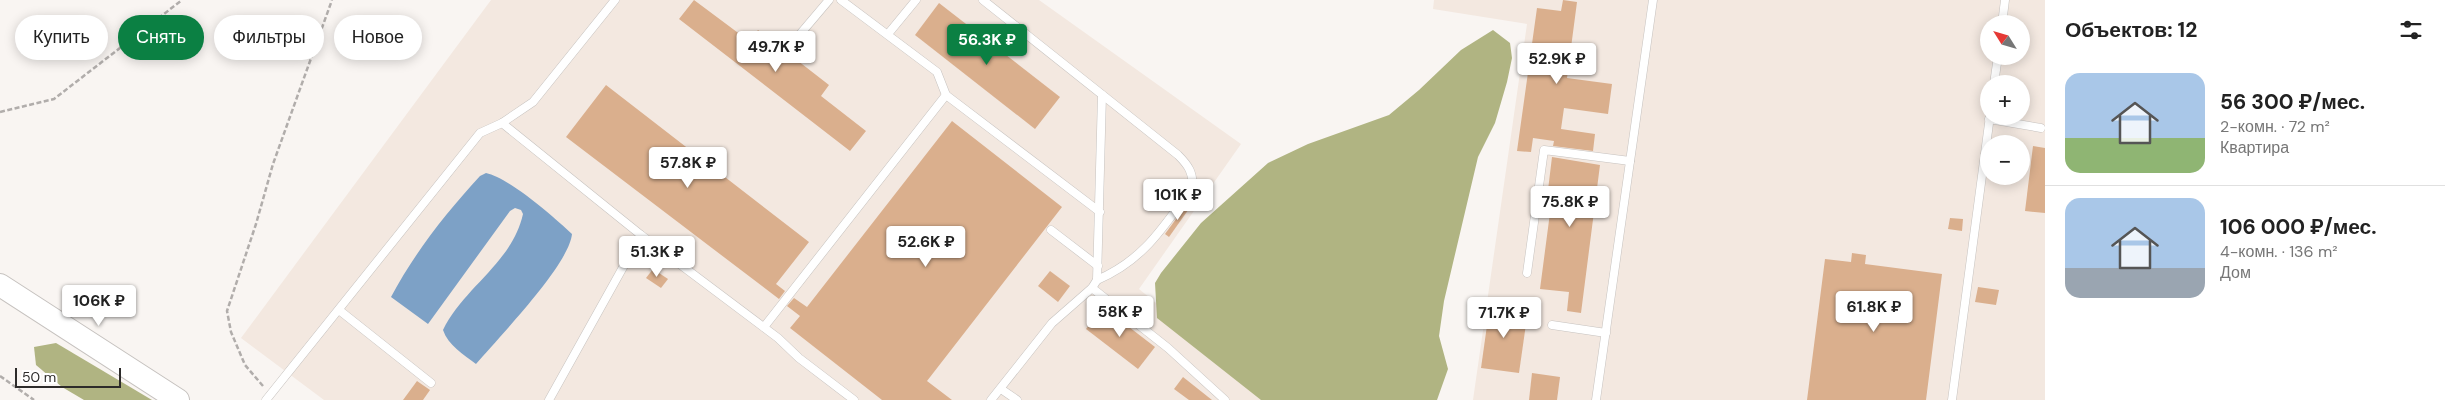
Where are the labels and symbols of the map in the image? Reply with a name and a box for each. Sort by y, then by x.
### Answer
north arrow [1980,15,2030,65]
pin: 56.3K ₽ [941,23,1033,66]
pin: 49.7K ₽ [730,30,822,73]
pin: 52.9K ₽ [1511,42,1603,85]
pin: 57.8K ₽ [642,146,734,189]
pin: 101K ₽ [1137,178,1219,221]
pin: 75.8K ₽ [1524,186,1616,228]
pin: 52.6K ₽ [880,226,972,268]
pin: 51.3K ₽ [611,236,703,278]
pin: 106K ₽ [58,284,140,327]
pin: 61.8K ₽ [1828,290,1920,333]
pin: 58K ₽ [1085,296,1155,338]
pin: 71.7K ₽ [1458,296,1550,339]
scale bar [15,365,121,388]

